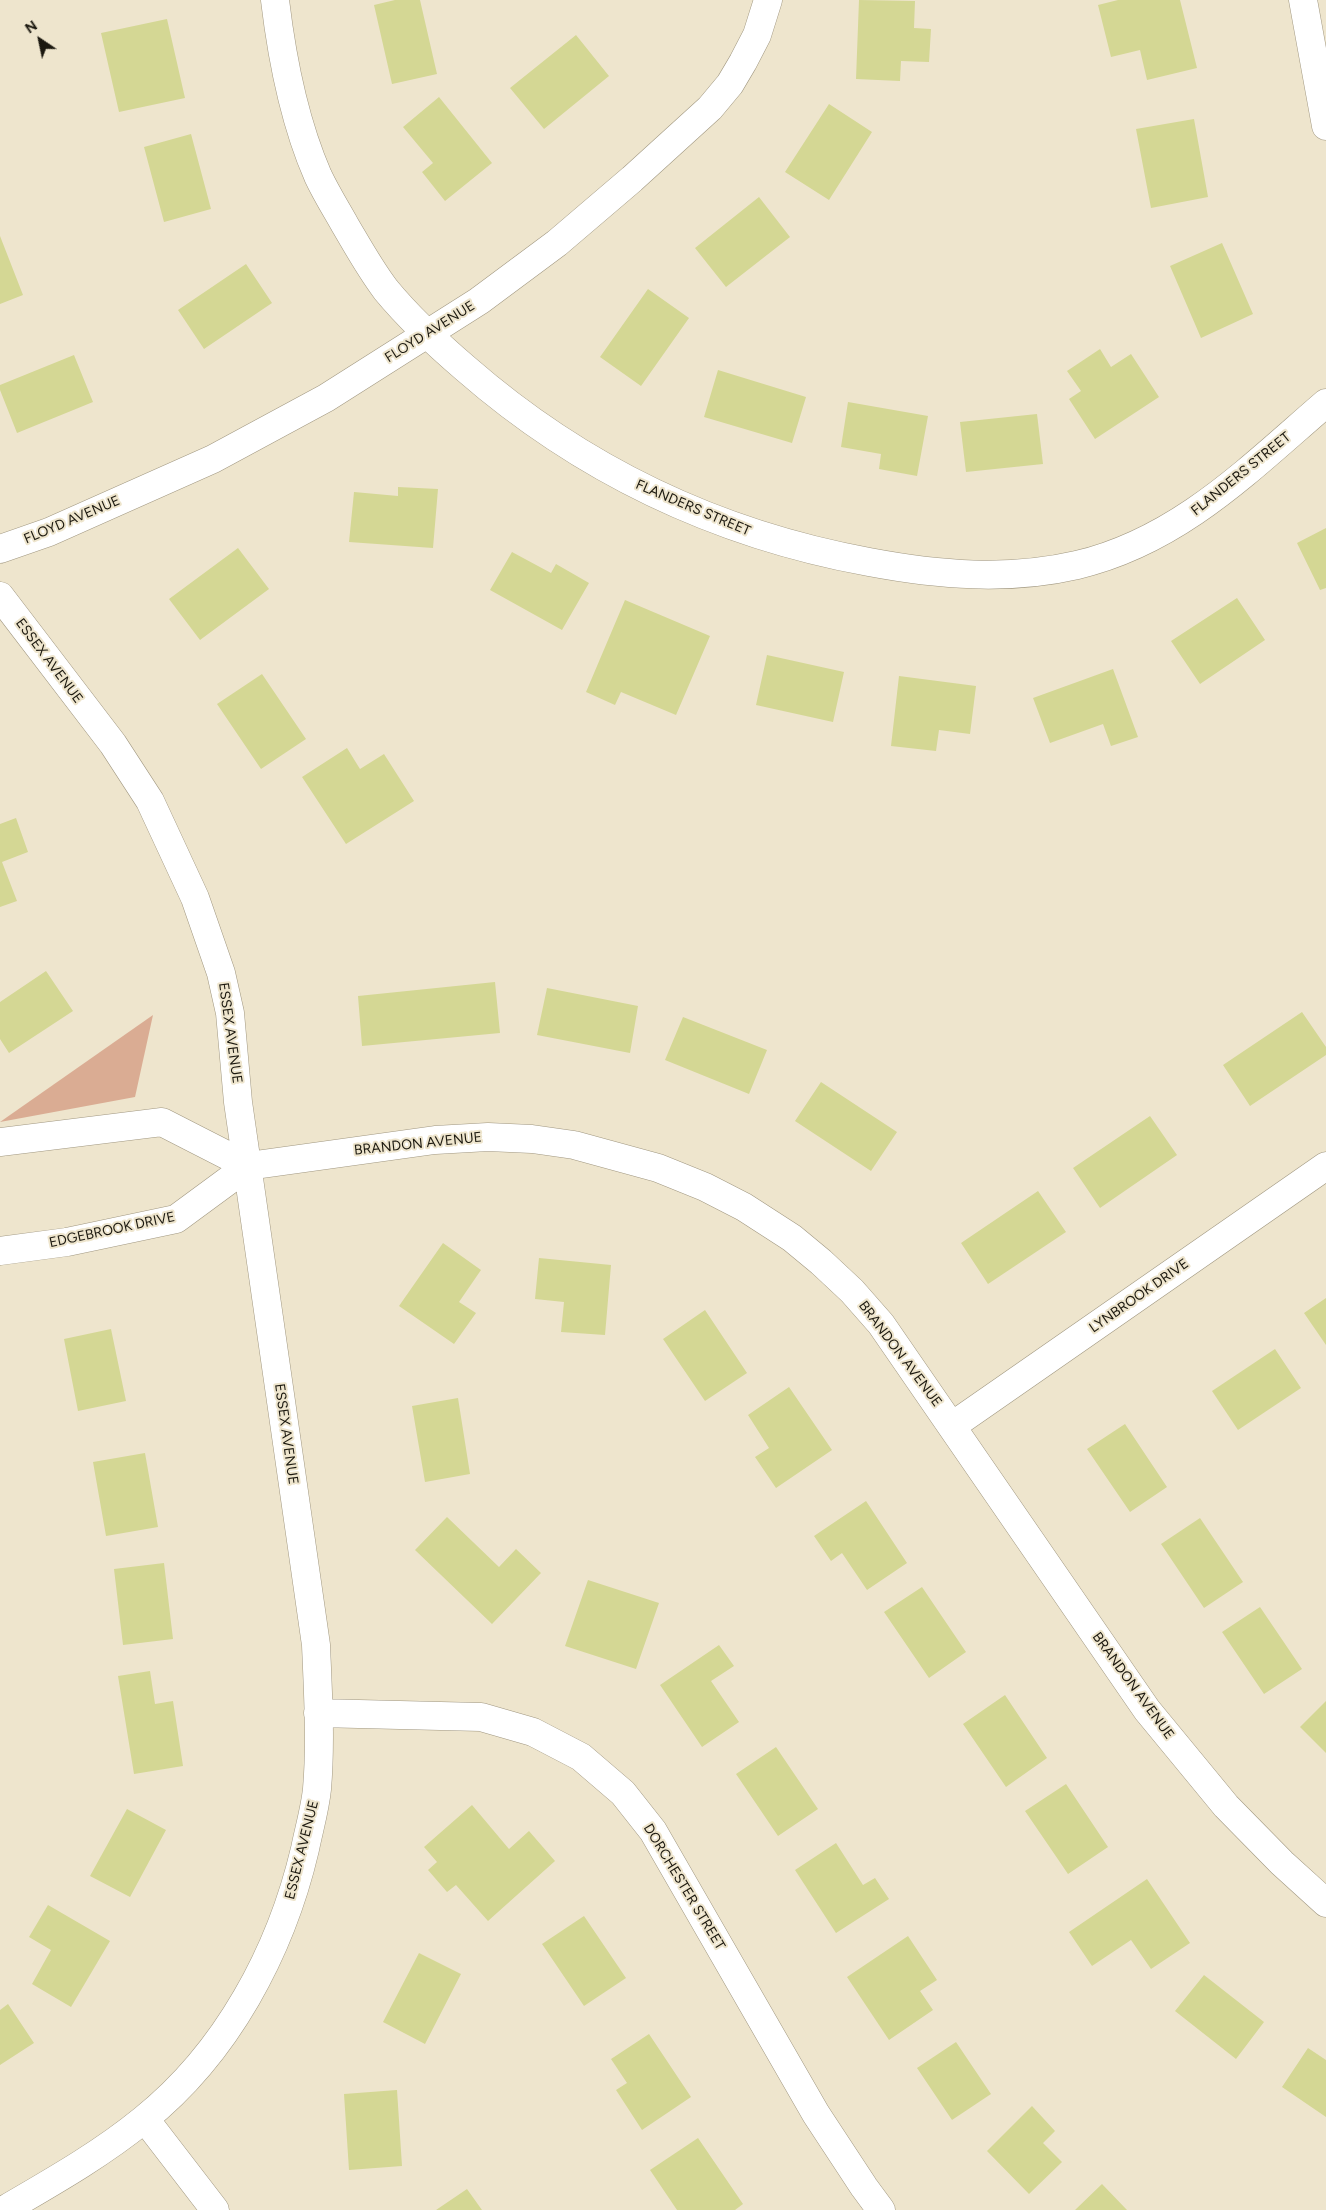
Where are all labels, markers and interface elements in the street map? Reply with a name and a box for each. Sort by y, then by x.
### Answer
north arrow [15,15,65,65]
text: N [22,17,41,37]
street label: FLOYD AVENUE [382,298,478,366]
street label: FLANDERS STREET [1188,429,1294,519]
street label: FLANDERS STREET [633,476,753,540]
street label: FLOYD AVENUE [21,492,123,548]
street label: ESSEX AVENUE [12,615,86,707]
street label: ESSEX AVENUE [215,981,245,1085]
street label: BRANDON AVENUE [353,1129,483,1159]
street label: EDGEBROOK DRIVE [48,1208,176,1252]
street label: LYNBROOK DRIVE [1086,1255,1192,1337]
street label: BRANDON AVENUE [855,1298,945,1410]
street label: ESSEX AVENUE [271,1382,301,1486]
street label: BRANDON AVENUE [1088,1629,1178,1743]
street label: ESSEX AVENUE [282,1799,322,1901]
street label: DORCHESTER STREET [640,1821,728,1953]

